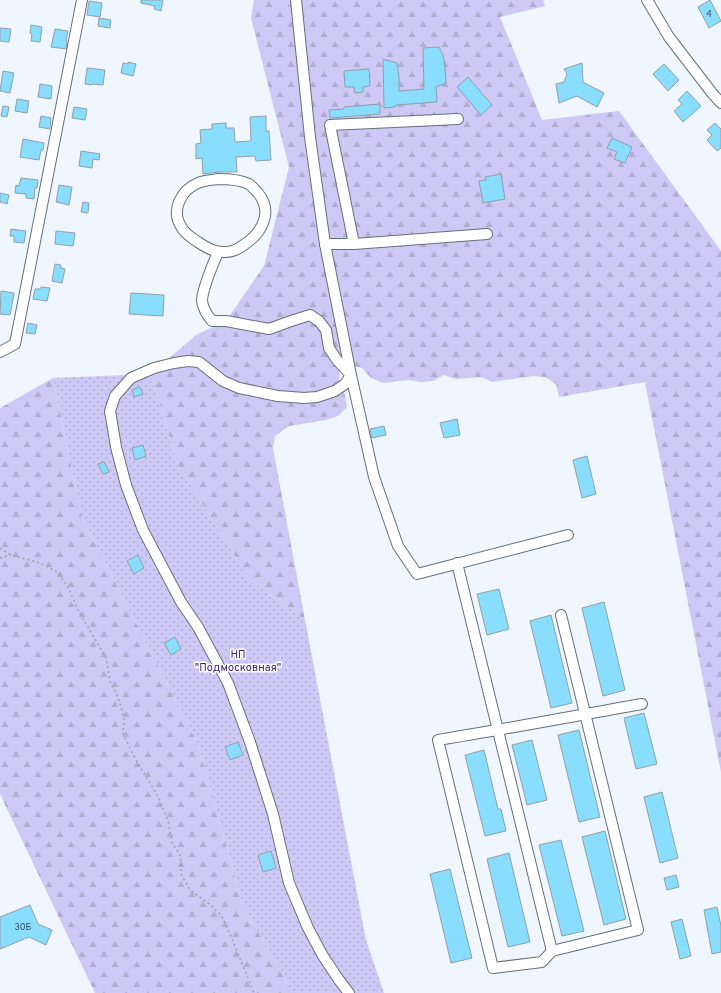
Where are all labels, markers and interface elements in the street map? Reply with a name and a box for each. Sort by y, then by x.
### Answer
house number: 4 [706,9,712,20]
park label: НП "Подмосковная" [195,648,281,675]
house number: 30Б [14,922,32,933]

